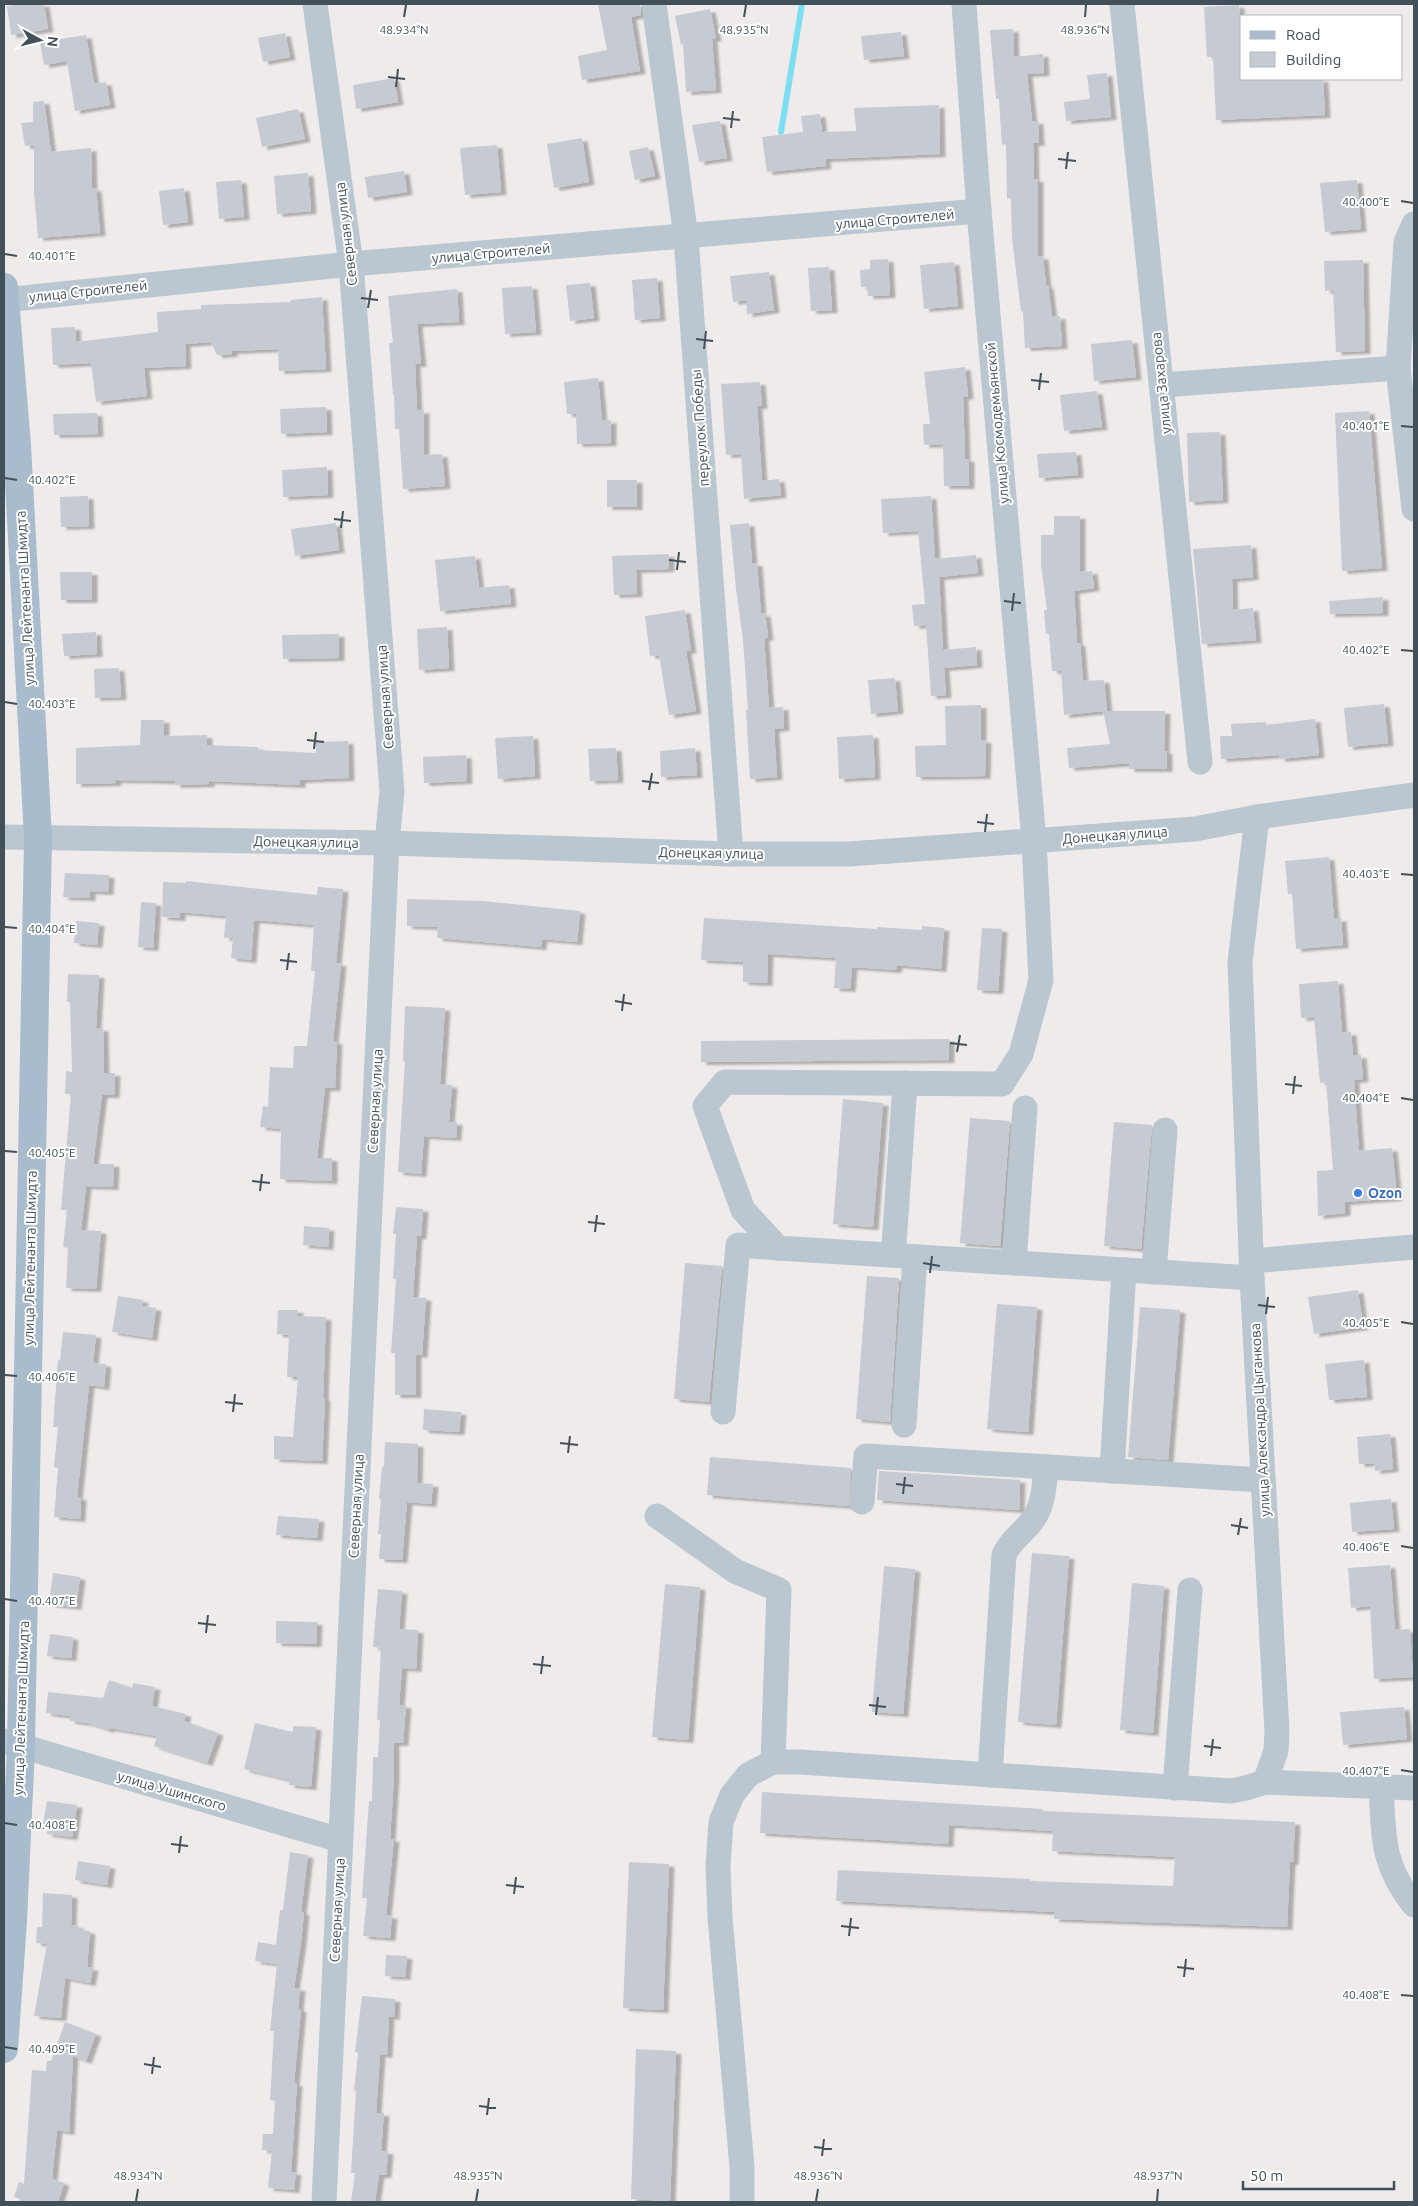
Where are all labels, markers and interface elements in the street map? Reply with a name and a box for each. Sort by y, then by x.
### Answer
north arrow [15,15,65,65]
legend [1240,15,1403,80]
text: 48.934°N [379,23,429,36]
text: 48.935°N [719,23,769,36]
text: 48.936°N [1060,23,1110,36]
text: Road [1286,26,1321,43]
text: N [44,35,61,48]
text: Building [1286,51,1341,68]
street label: Северная улица [332,181,360,287]
text: 40.400°E [1342,195,1390,208]
street label: улица Строителей [835,206,955,232]
street label: улица Строителей [431,240,551,266]
text: 40.401°E [28,249,76,262]
street label: улица Строителей [28,277,148,305]
street label: улица Захарова [1148,331,1174,435]
street label: улица Космодемьянской [982,342,1012,504]
street label: переулок Победы [688,369,712,487]
text: 40.401°E [1342,419,1390,432]
text: 40.402°E [28,473,76,486]
street label: улица Лейтенанта Шмидта [12,510,38,686]
text: 40.402°E [1342,643,1390,656]
street label: Северная улица [373,644,397,750]
text: 40.403°E [28,697,76,710]
street label: Донецкая улица [1062,823,1168,847]
street label: Донецкая улица [253,833,359,851]
street label: Донецкая улица [658,844,764,862]
text: 40.403°E [1342,867,1390,880]
text: 40.404°E [28,922,76,935]
street label: Северная улица [364,1048,386,1154]
text: 40.404°E [1342,1091,1390,1104]
text: 40.405°E [28,1146,76,1159]
street label: улица Лейтенанта Шмидта [20,1170,40,1346]
place label: Ozon [1368,1185,1402,1201]
marker: Ozon [1352,1187,1364,1199]
text: 40.405°E [1342,1316,1390,1329]
street label: улица Александра Цыганкова [1247,1323,1273,1517]
text: 40.406°E [28,1370,76,1383]
street label: Северная улица [345,1453,367,1559]
text: 40.406°E [1342,1540,1390,1553]
text: 40.407°E [28,1594,76,1607]
street label: улица Лейтенанта Шмидта [10,1620,32,1796]
text: 40.407°E [1342,1764,1390,1777]
street label: улица Ушинского [116,1768,228,1814]
text: 40.408°E [28,1818,76,1831]
street label: Северная улица [326,1857,348,1963]
text: 40.408°E [1342,1988,1390,2001]
text: 40.409°E [28,2042,76,2055]
scale bar [1243,2158,1394,2190]
text: 50 m [1250,2167,1283,2184]
text: 48.934°N [113,2169,163,2182]
text: 48.935°N [453,2169,503,2182]
text: 48.936°N [793,2169,843,2182]
text: 48.937°N [1133,2169,1183,2182]

